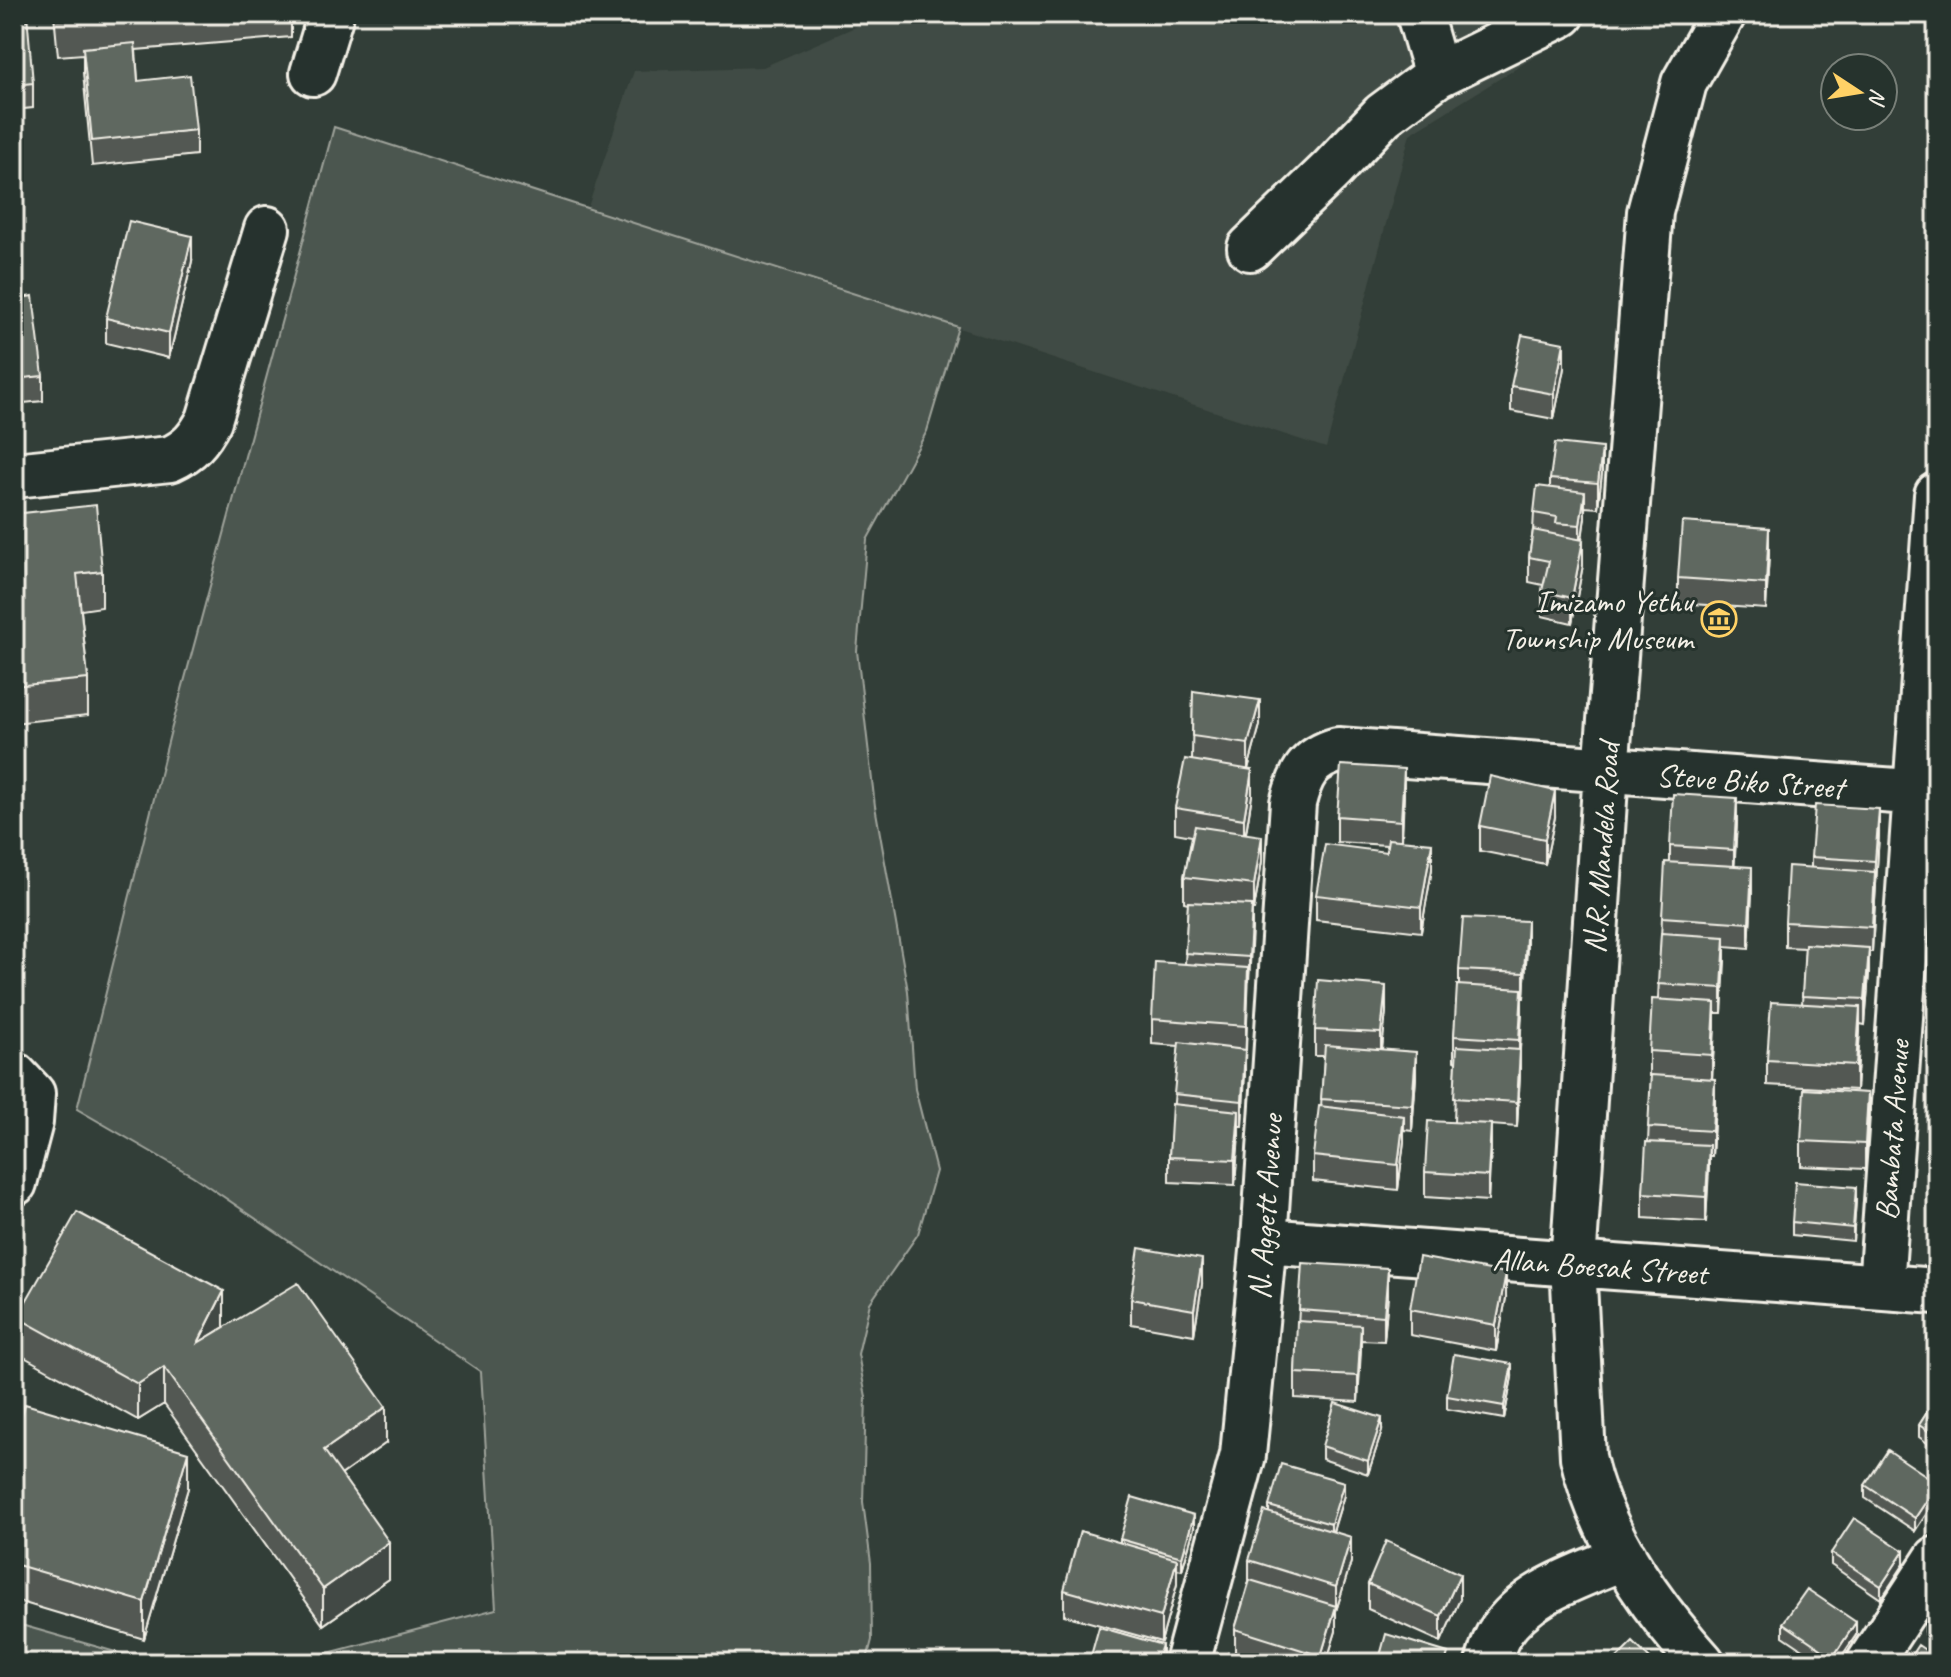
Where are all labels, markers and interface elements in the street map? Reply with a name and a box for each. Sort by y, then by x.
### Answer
north arrow [1819,52,1899,132]
text: N [1862,86,1893,109]
place label: Imizamo Yethu Township Museum [1502,581,1696,659]
museum icon: Imizamo Yethu Township Museum [1700,600,1738,638]
street label: N.R. Mandela Road [1574,737,1630,955]
street label: Steve Biko Street [1655,755,1849,809]
street label: Bambata Avenue [1866,1036,1919,1221]
street label: N. Aggett Avenue [1239,1111,1293,1301]
street label: Allan Boesak Street [1491,1239,1712,1295]

